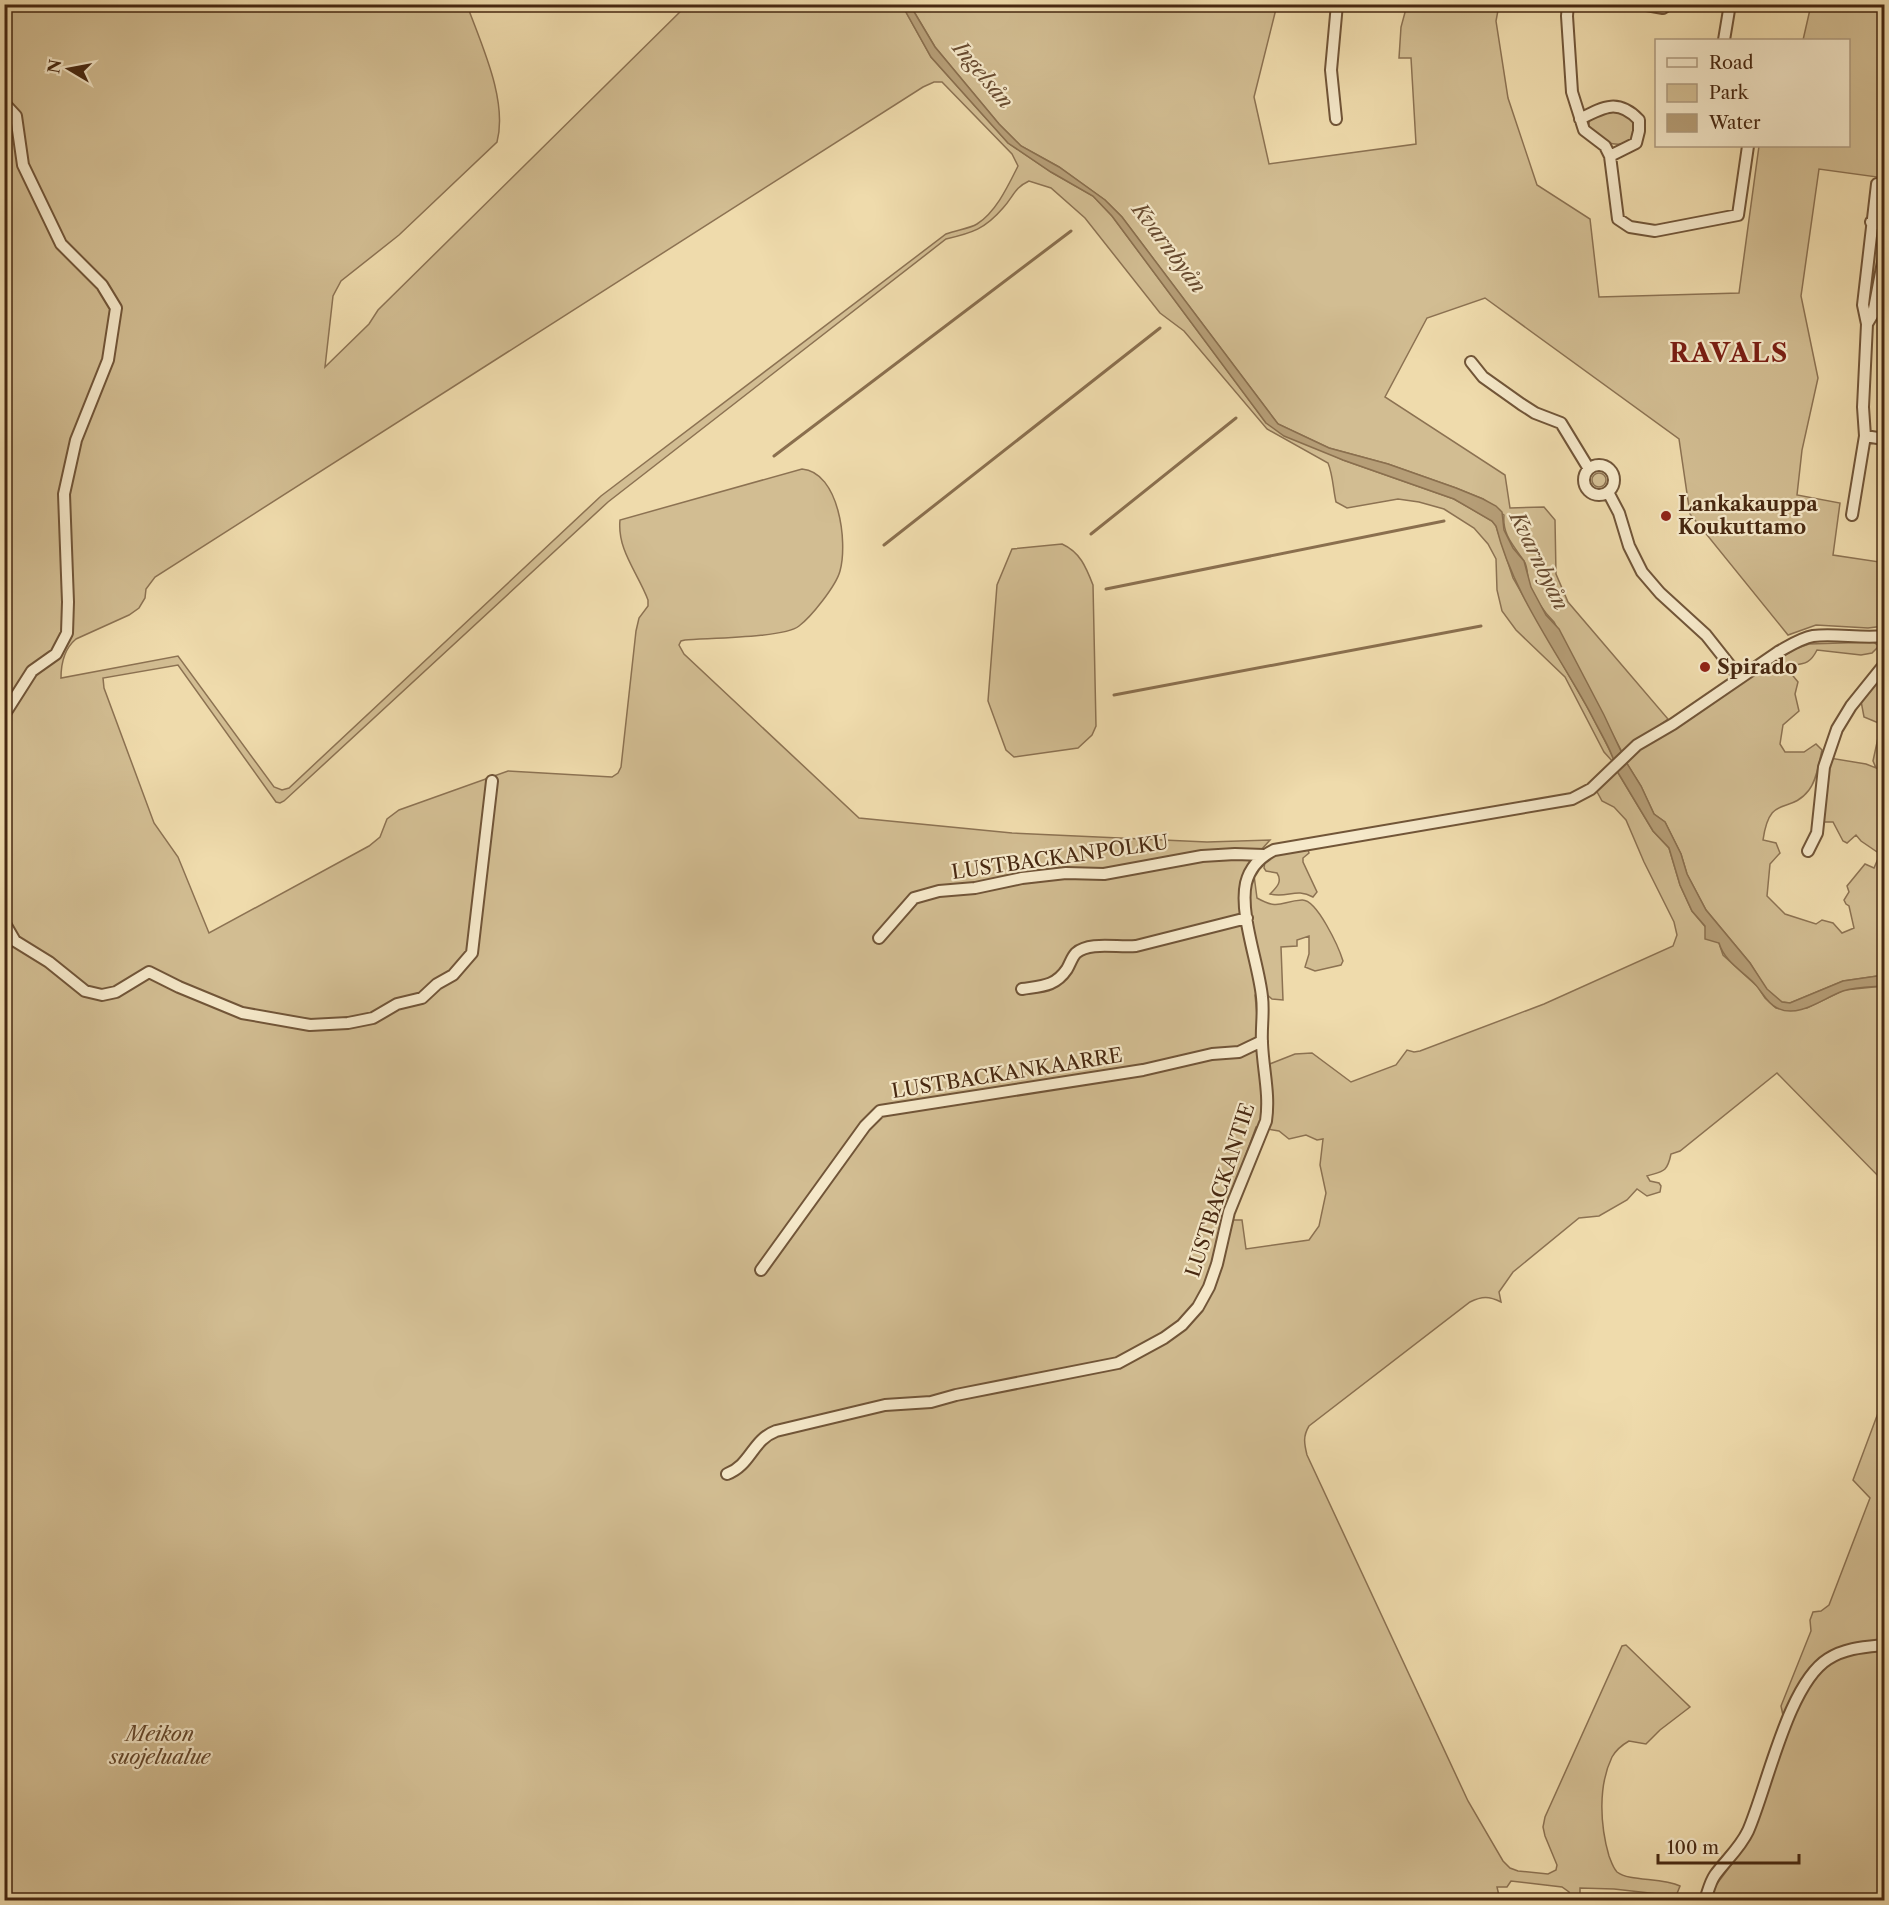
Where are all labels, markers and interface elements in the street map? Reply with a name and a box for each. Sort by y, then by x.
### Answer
water label: Ingelsån [947,34,1019,113]
north arrow [39,39,99,99]
legend [1655,39,1850,147]
text: Road [1709,52,1754,74]
text: N [43,58,65,75]
text: Park [1709,82,1750,104]
text: Water [1708,112,1761,134]
water label: Kvarnbyån [1126,196,1211,298]
district label: RAVALS [1669,337,1789,369]
place label: Lankakauppa Koukuttamo [1678,492,1818,539]
water label: Kvarnbyån [1504,506,1574,614]
marker: Lankakauppa Koukuttamo [1659,509,1673,523]
place label: Spirado [1717,655,1797,679]
marker: Spirado [1698,660,1712,674]
street label: LUSTBACKANPOLKU [950,830,1170,884]
street label: LUSTBACKANKAARRE [890,1043,1124,1103]
street label: LUSTBACKANTIE [1181,1100,1259,1280]
park label: Meikon suojelualue [108,1722,212,1769]
scale bar [1658,1827,1799,1865]
text: 100 m [1667,1837,1719,1859]

